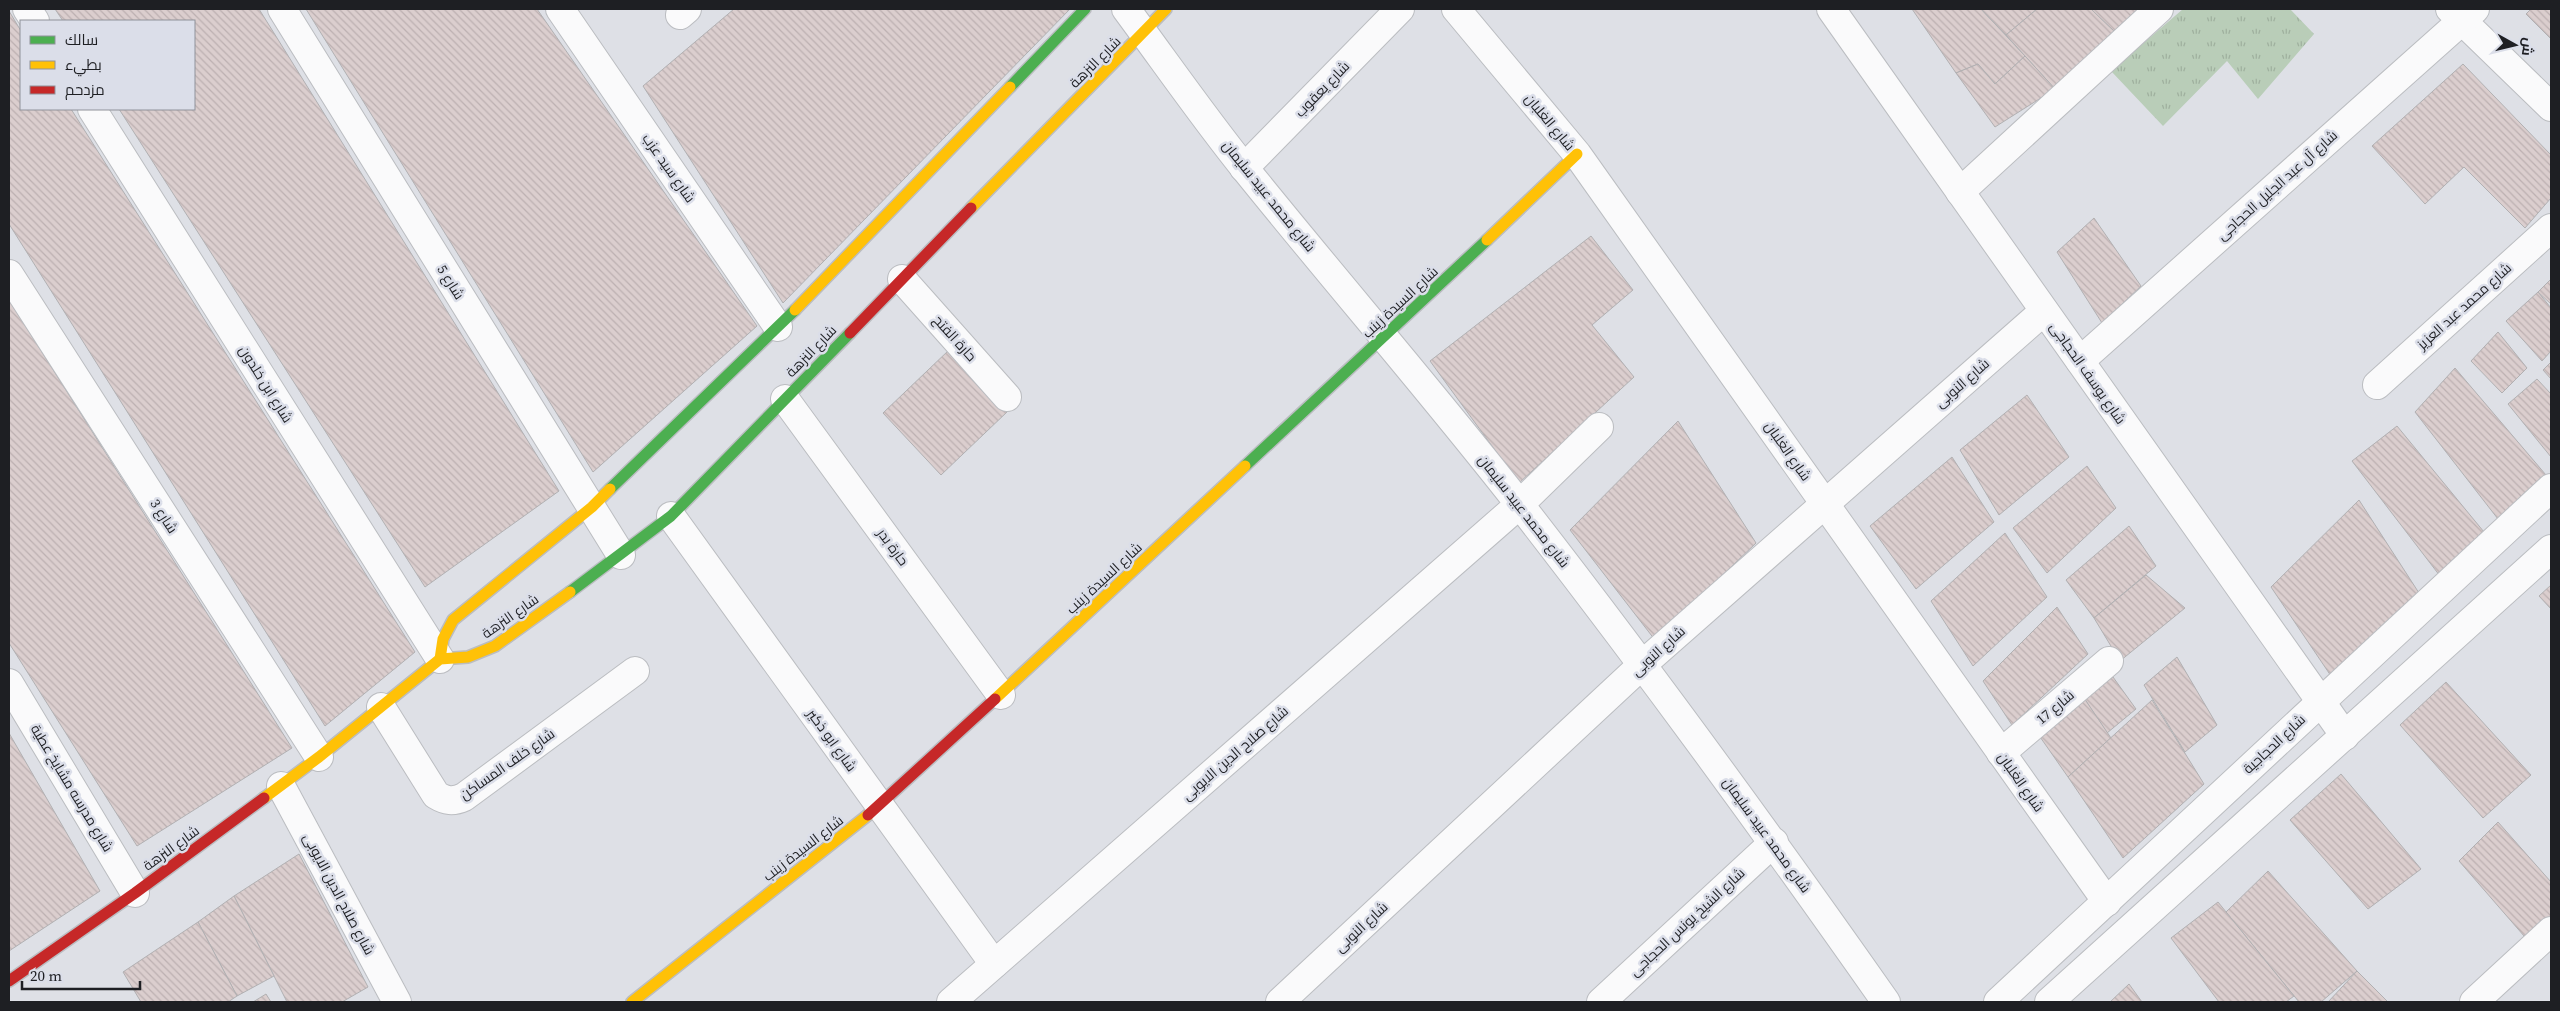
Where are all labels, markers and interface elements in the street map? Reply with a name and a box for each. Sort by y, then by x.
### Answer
legend [20,20,195,110]
north arrow [2490,20,2540,70]
text: سالك [65,29,98,50]
street label: شارع النزهة [1065,32,1125,92]
text: ش [2517,37,2539,57]
text: بطيء [65,54,102,77]
street label: شارع يعقوب [1290,56,1354,122]
text: مزدحم [65,79,105,100]
street label: شارع الغلبان [1520,89,1580,155]
street label: شارع آل عبد الجليل الحجاجى [2212,125,2342,245]
street label: شارع سيد عزب [638,129,700,207]
street label: شارع محمد عبيد سليمان [1218,136,1320,256]
street label: شارع محمد عبد العزيز [2412,258,2516,355]
street label: شارع 5 [433,261,469,303]
street label: شارع السيدة زينب [1358,262,1442,342]
street label: حارة الفتح [929,310,981,366]
street label: شارع يوسف الحجاجى [2045,318,2131,428]
street label: شارع النزهة [781,320,841,382]
street label: شارع ابن خلدون [234,342,298,426]
street label: شارع النوبى [1930,354,1994,412]
street label: شارع الغلبان [1760,417,1816,485]
street label: شارع محمد عبيد سليمان [1474,450,1574,572]
street label: شارع 3 [145,495,183,537]
street label: حارة بدر [872,523,913,570]
street label: شارع السيدة زينب [1062,538,1146,618]
street label: شارع النزهة [477,589,543,643]
street label: شارع النوبى [1627,621,1689,681]
street label: شارع 17 [2032,685,2078,729]
street label: شارع صلاح الدين الايوبى [1177,701,1293,805]
street label: شارع ابو ذكير [802,704,862,775]
street label: شارع الحجاجية [2238,710,2310,778]
street label: شارع مدرسه مشايخ عطية [26,721,118,855]
street label: شارع خلف المساكن [455,724,559,804]
street label: شارع الغلبان [1993,748,2049,816]
street label: شارع محمد عبيد سليمان [1718,773,1816,897]
street label: شارع السيدة زينب [759,810,847,886]
street label: شارع النزهة [139,821,203,875]
street label: شارع صلاح الدين الايوبى [298,830,380,958]
street label: شارع الشيخ يونس الحجاجى [1625,863,1749,981]
street label: شارع النوبى [1330,897,1392,957]
scale bar [22,958,140,990]
text: 20 m [30,965,62,986]

